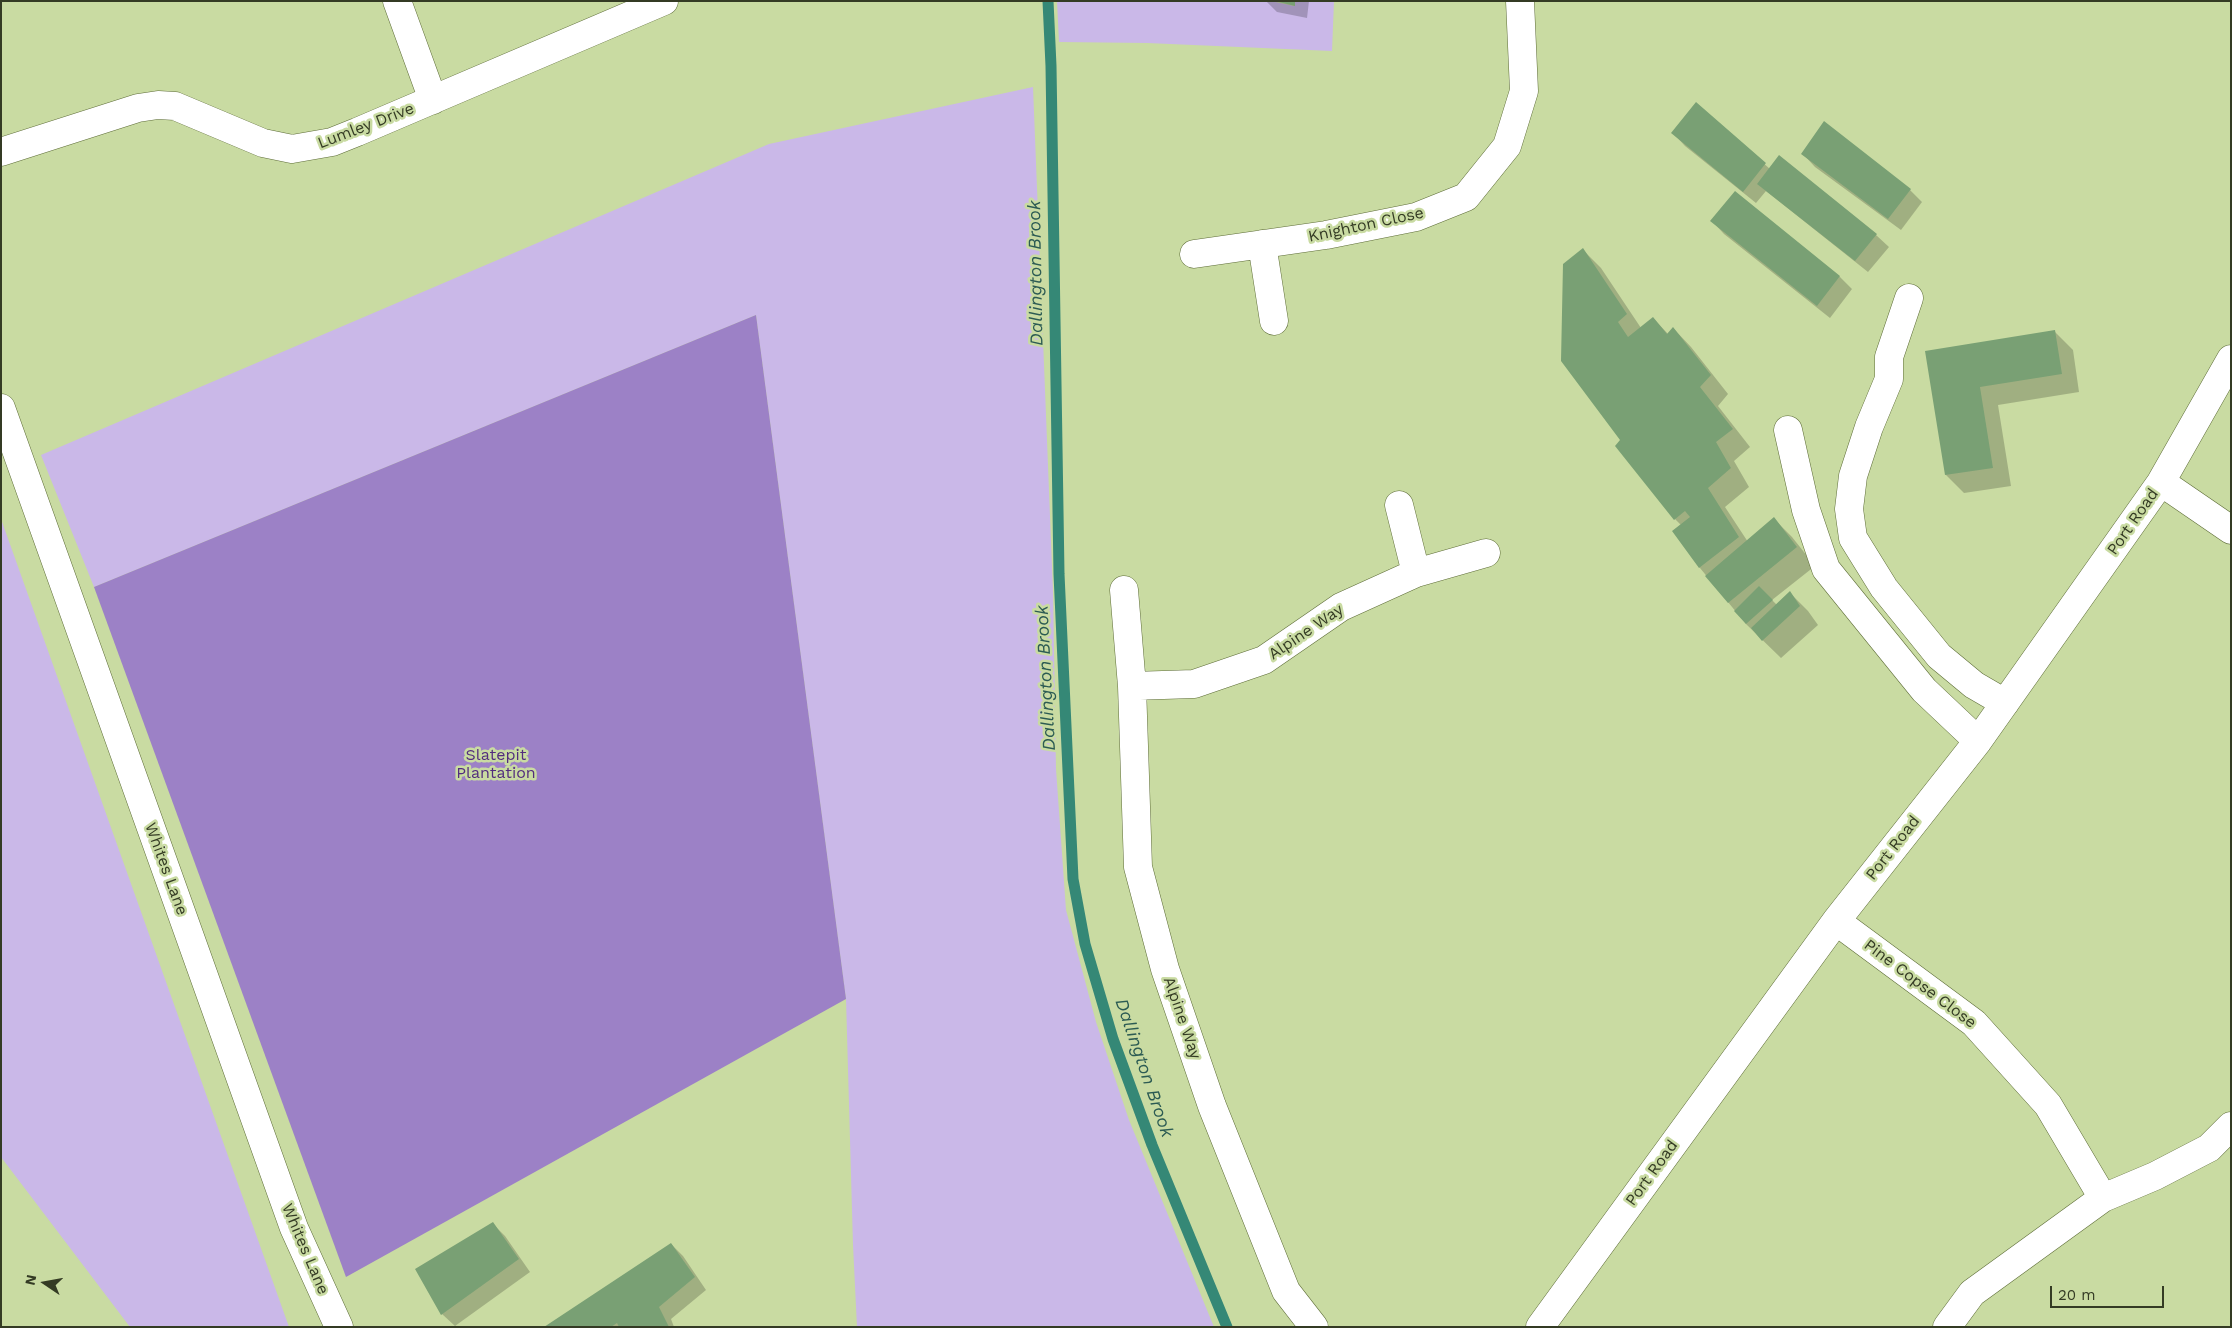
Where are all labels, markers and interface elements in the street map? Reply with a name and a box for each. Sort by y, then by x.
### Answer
street label: Lumley Drive [315,99,417,153]
water label: Dallington Brook [1024,200,1048,346]
street label: Knighton Close [1306,203,1426,247]
street label: Port Road [2103,485,2163,559]
street label: Alpine Way [1265,600,1347,664]
water label: Dallington Brook [1031,605,1061,751]
park label: Slatepit Plantation [456,745,536,783]
street label: Port Road [1862,812,1924,884]
street label: Whites Lane [140,820,192,918]
street label: Pine Copse Close [1860,936,1980,1032]
street label: Alpine Way [1159,974,1205,1062]
water label: Dallington Brook [1110,996,1178,1140]
street label: Port Road [1622,1136,1682,1210]
street label: Whites Lane [277,1201,333,1297]
north arrow [20,1258,70,1308]
text: N [21,1273,39,1287]
scale bar [2052,1276,2166,1308]
text: 20 m [2058,1286,2096,1304]

